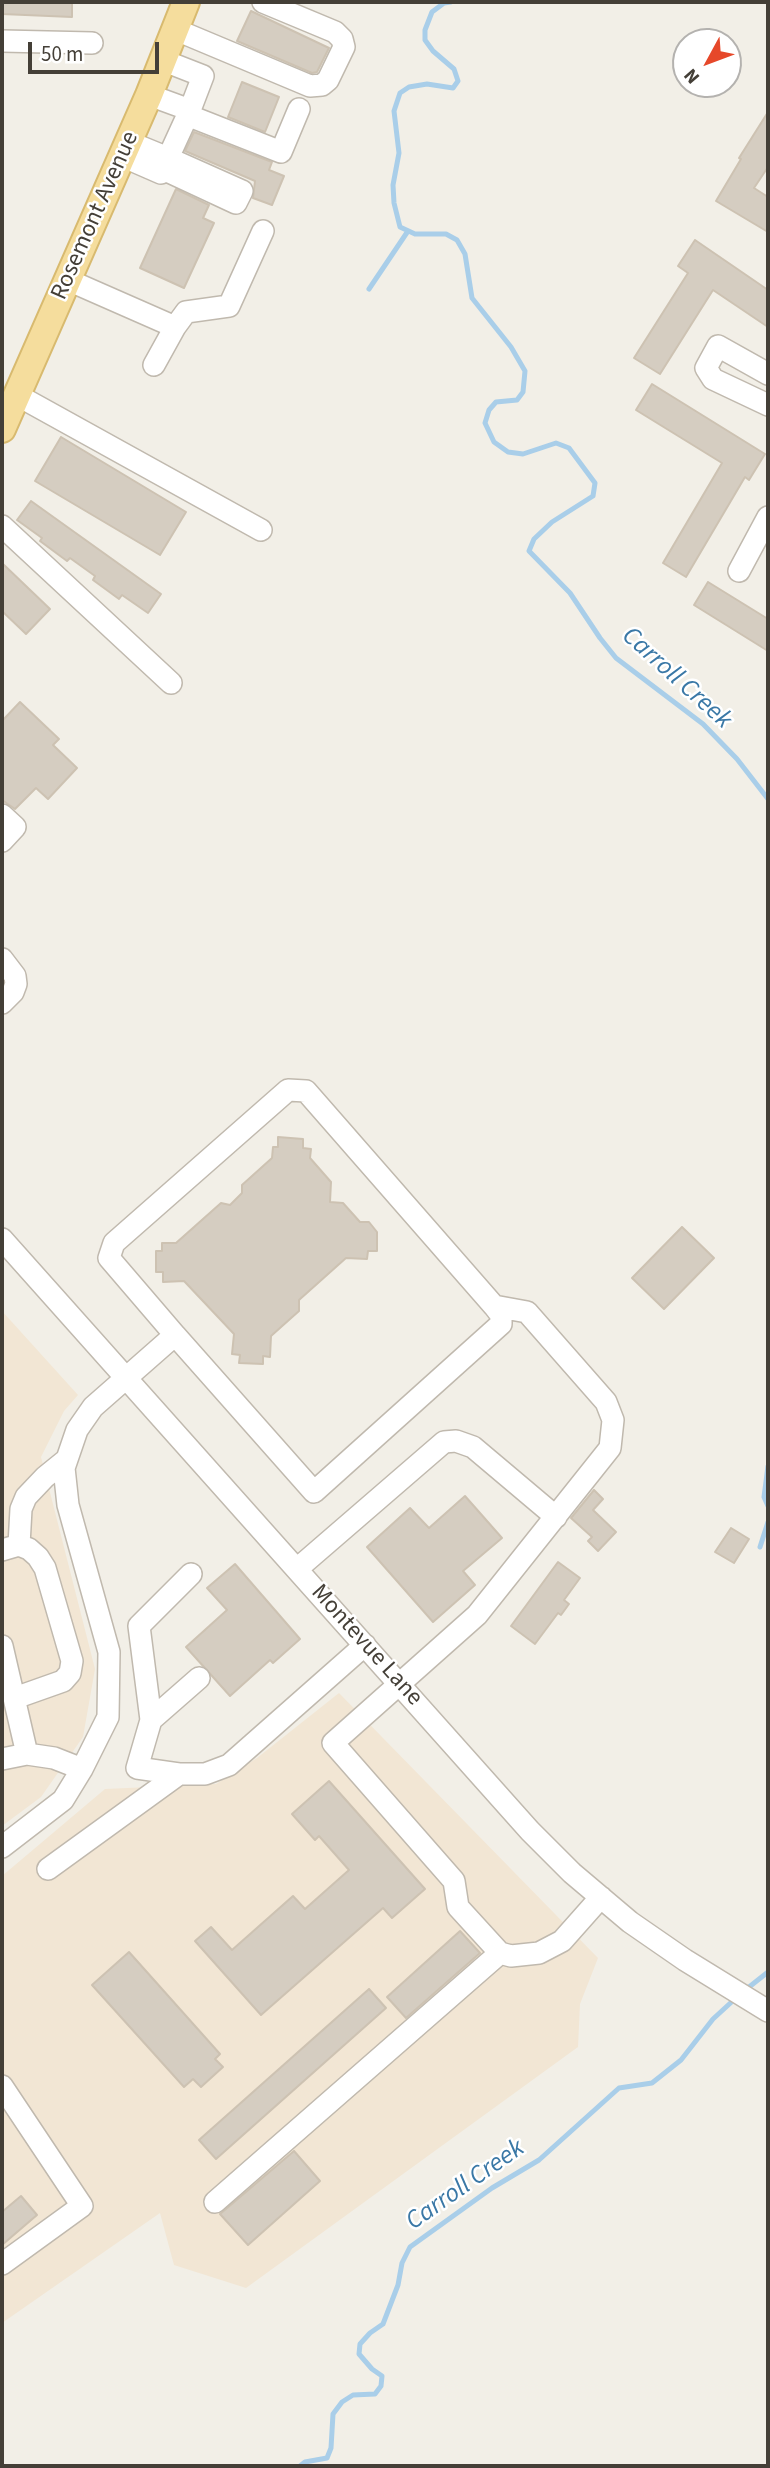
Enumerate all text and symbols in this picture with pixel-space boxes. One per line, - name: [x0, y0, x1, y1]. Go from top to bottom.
- scale bar: [32, 28, 163, 72]
- north arrow: [672, 28, 742, 98]
- text: 50 m: [41, 39, 83, 69]
- text: N: [678, 62, 707, 89]
- street label: Rosemont Avenue: [46, 127, 146, 305]
- water label: Carroll Creek: [614, 621, 738, 737]
- street label: Montevue Lane: [304, 1579, 428, 1713]
- water label: Carroll Creek: [401, 2134, 531, 2238]

